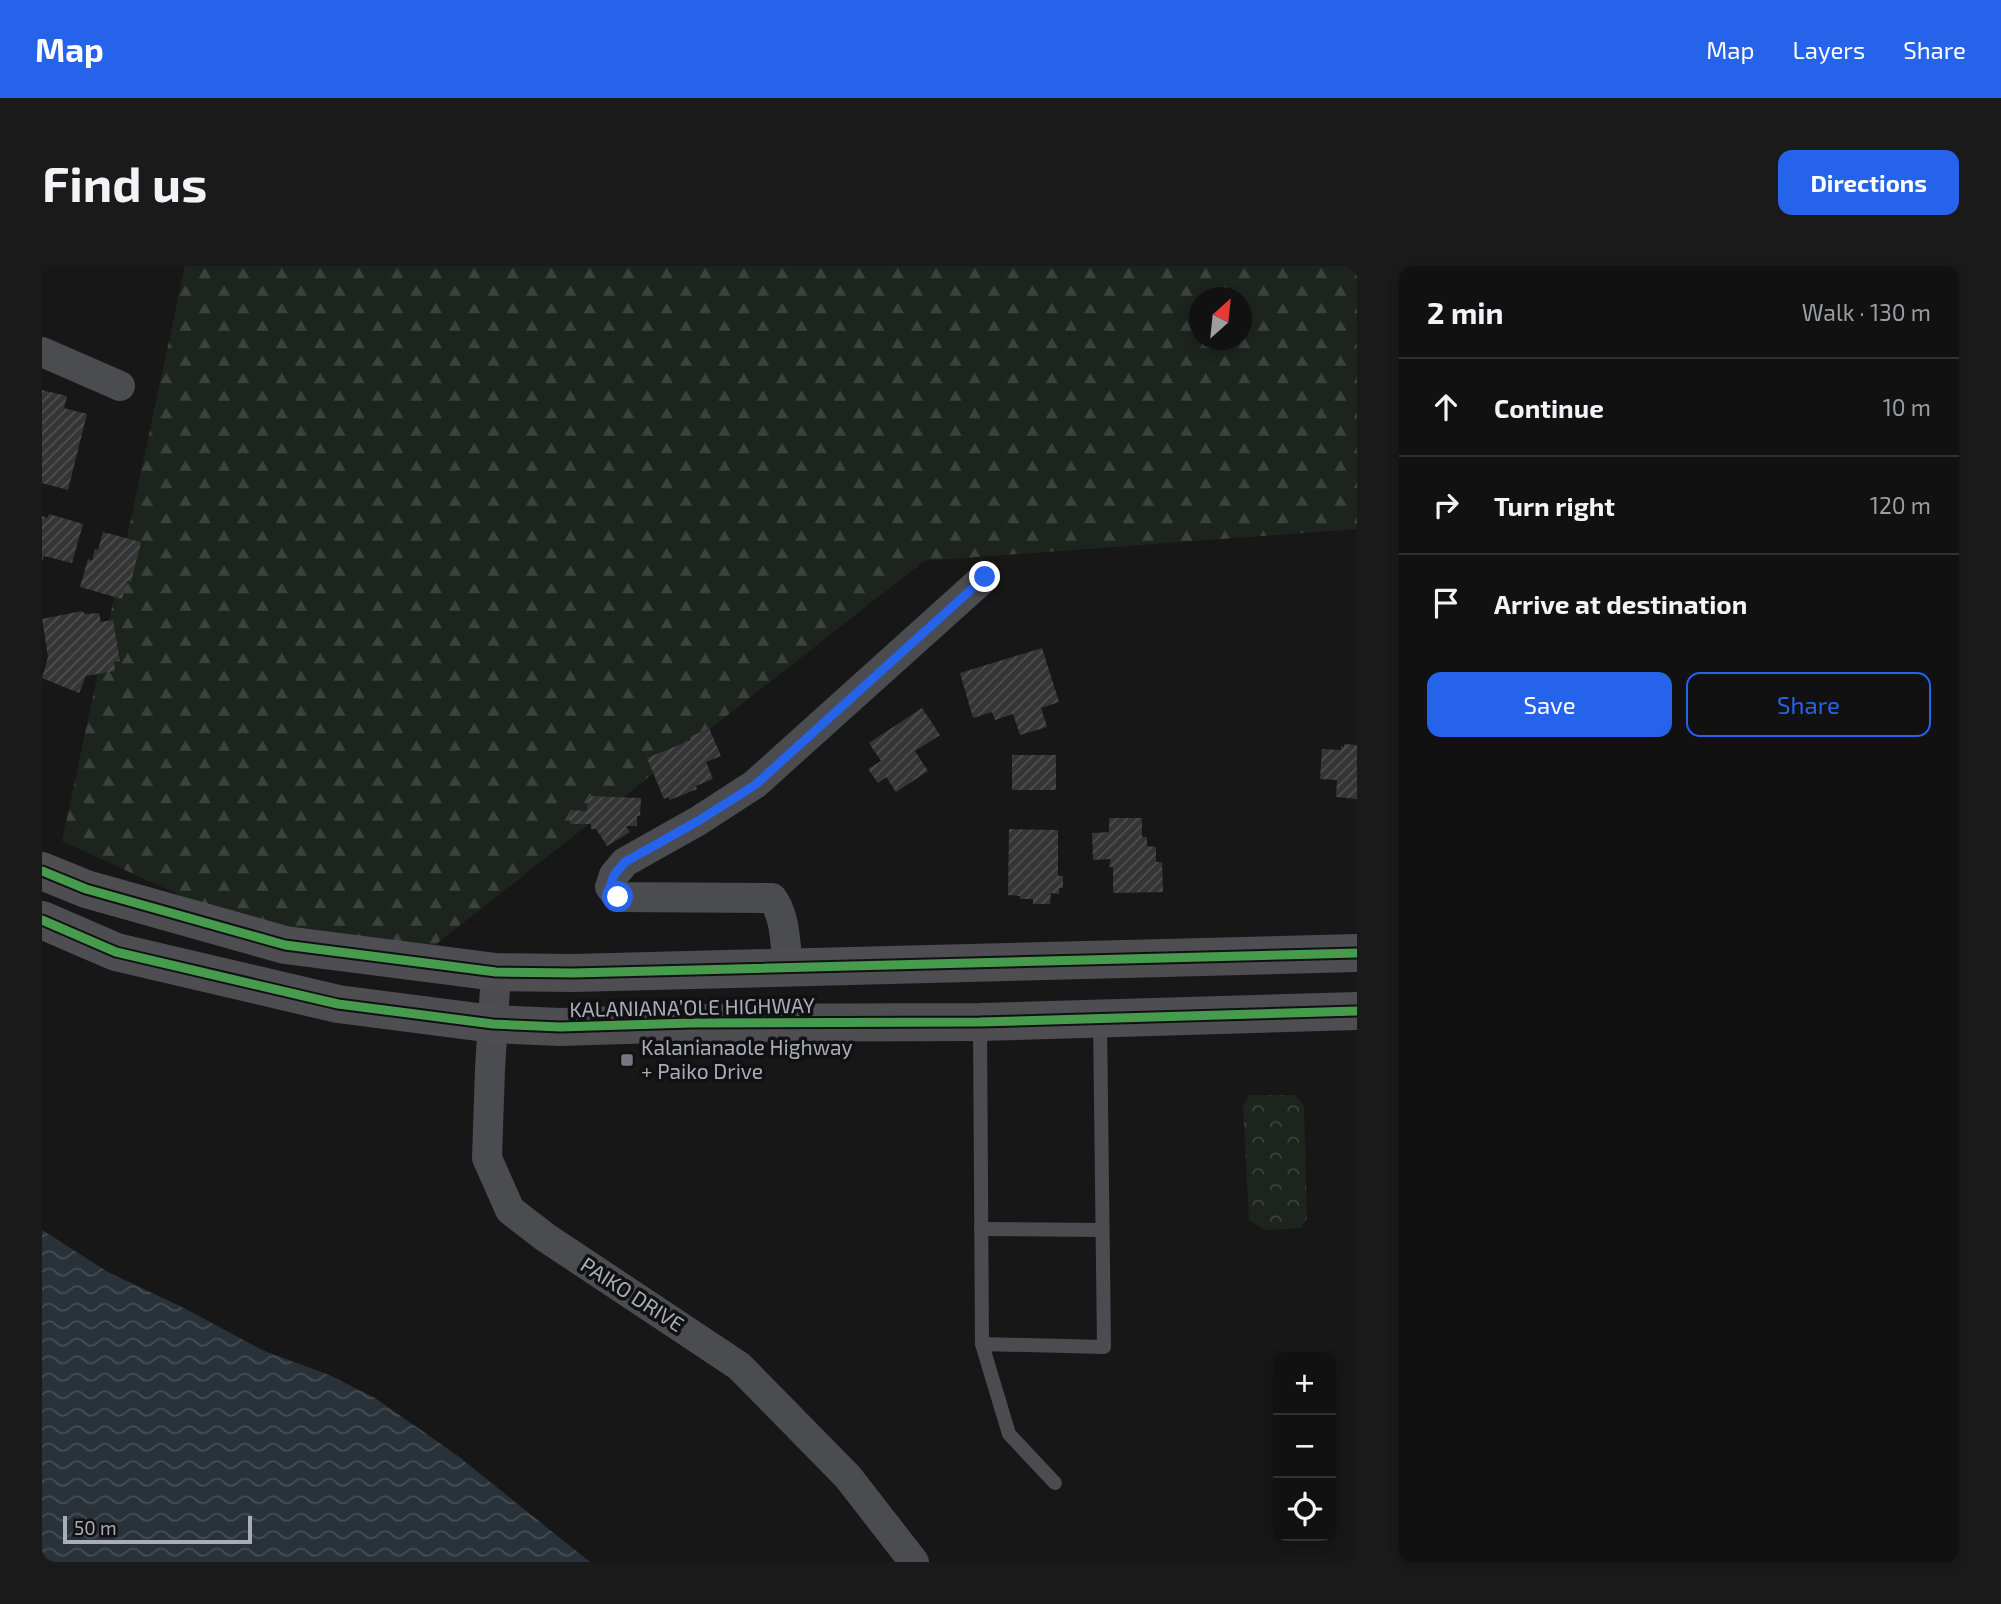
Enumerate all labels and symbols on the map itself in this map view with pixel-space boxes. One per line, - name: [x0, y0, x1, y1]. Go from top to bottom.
- north arrow: [1189, 287, 1252, 350]
- route end: [969, 561, 1000, 592]
- route start: [602, 881, 633, 912]
- street label: KALANIANA’OLE HIGHWAY: [569, 992, 815, 1021]
- place label: Kalanianaole Highway + Paiko Drive: [641, 1034, 853, 1083]
- marker: Kalanianaole Highway + Paiko Drive: [619, 1052, 635, 1068]
- street label: PAIKO DRIVE: [577, 1251, 689, 1336]
- scale bar: [63, 1513, 252, 1545]

